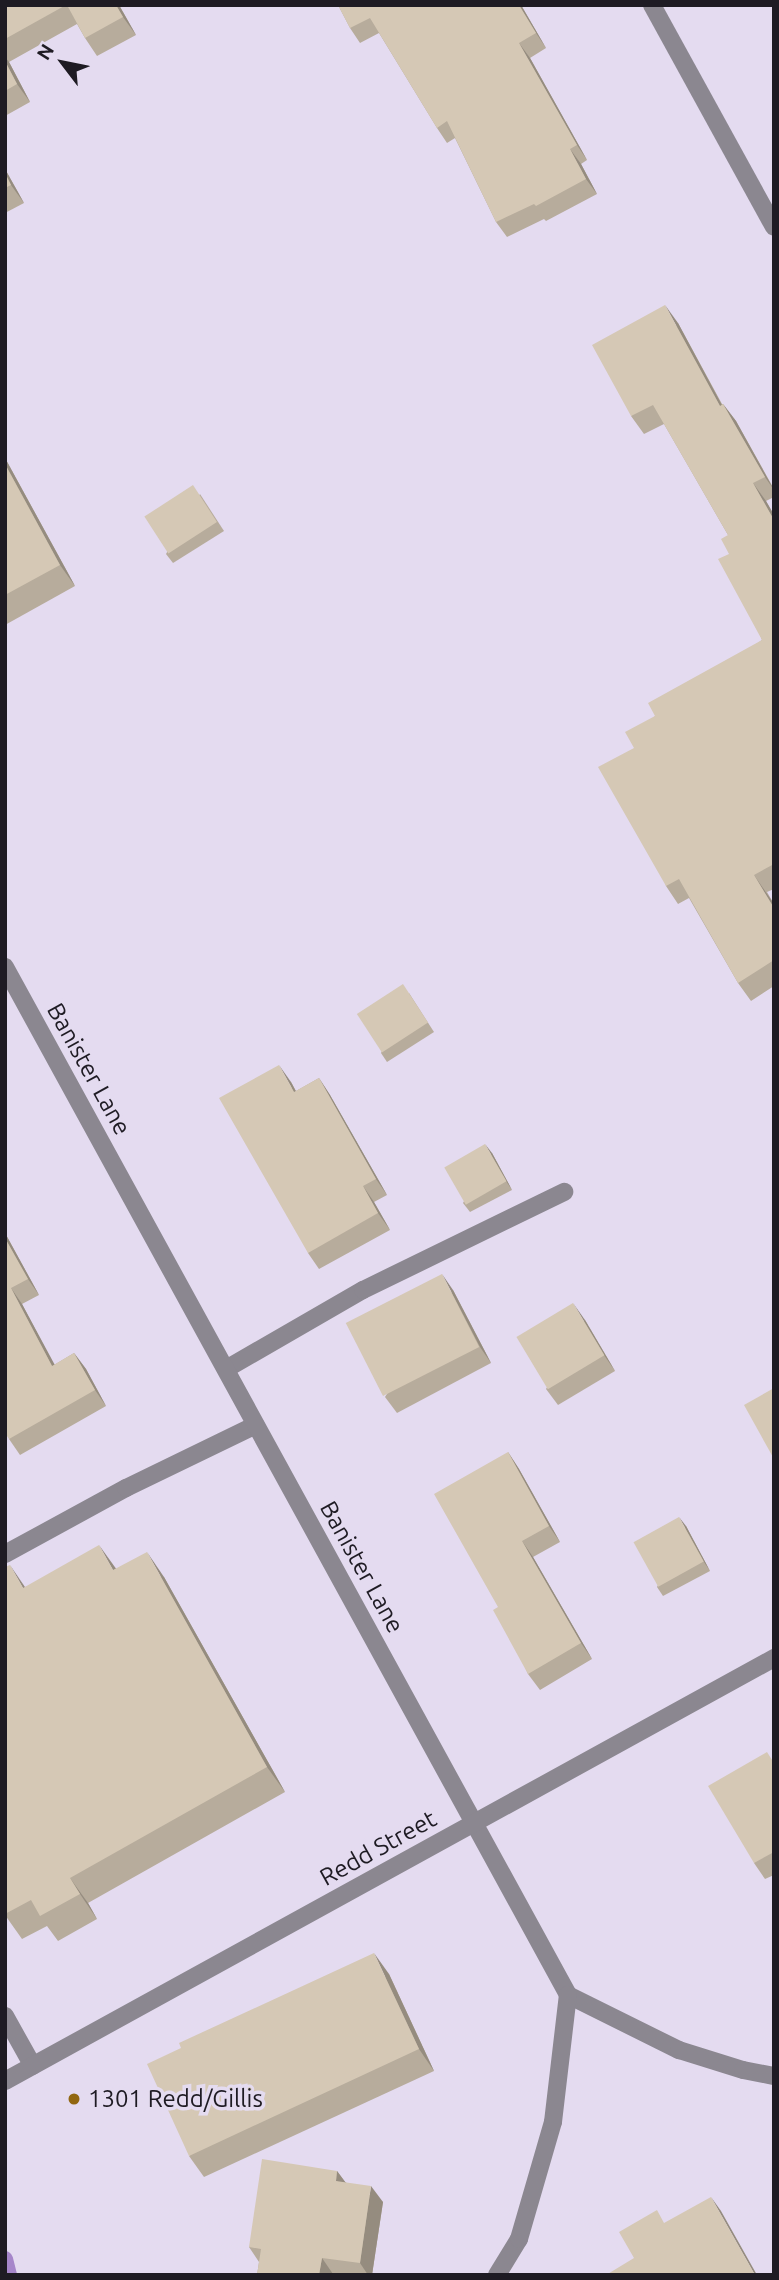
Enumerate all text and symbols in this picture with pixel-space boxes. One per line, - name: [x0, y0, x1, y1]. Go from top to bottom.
- north arrow: [28, 28, 98, 98]
- text: N: [32, 40, 58, 64]
- street label: Banister Lane: [41, 998, 137, 1140]
- street label: Banister Lane: [314, 1496, 410, 1638]
- street label: Redd Street: [315, 1804, 441, 1892]
- place label: 1301 Redd/Gillis: [88, 2085, 263, 2113]
- marker: 1301 Redd/Gillis: [66, 2091, 82, 2107]

